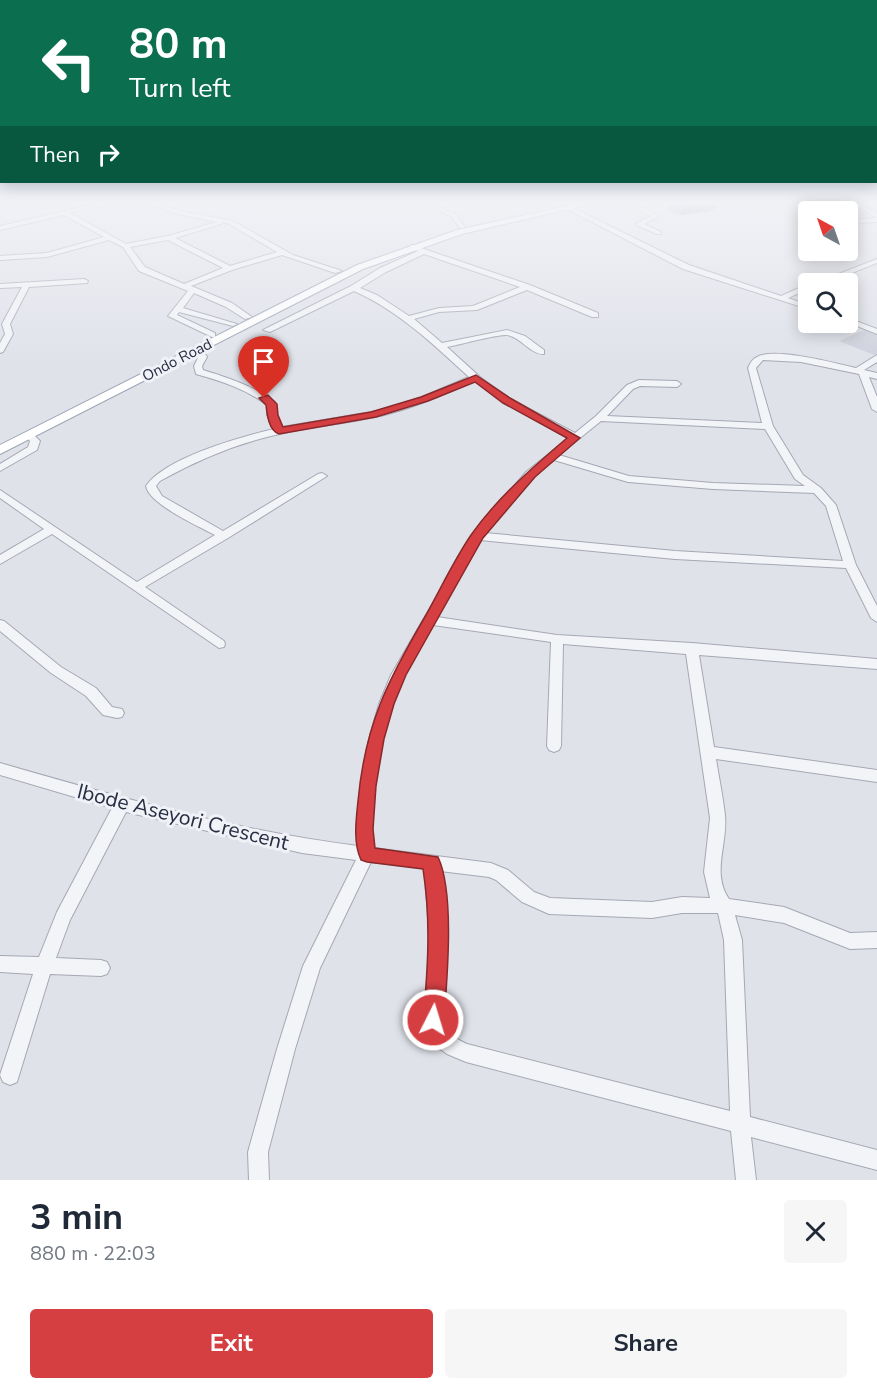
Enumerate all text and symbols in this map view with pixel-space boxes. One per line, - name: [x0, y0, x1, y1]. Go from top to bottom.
- text: 80 m: [129, 16, 228, 73]
- icon: left: [30, 24, 108, 102]
- text: Turn left: [129, 70, 230, 107]
- icon: right: [92, 138, 125, 171]
- text: Then: [30, 140, 80, 170]
- north arrow: [798, 201, 858, 261]
- map controls: [798, 201, 858, 333]
- button: search: [798, 273, 858, 333]
- street label: Ondo Road: [139, 334, 215, 386]
- pin: [238, 336, 289, 398]
- icon: arrive: [247, 345, 280, 378]
- street label: Ibode Aseyori Crescent: [74, 777, 292, 857]
- position arrow: [401, 988, 465, 1052]
- text: 3 min: [30, 1193, 123, 1242]
- button: close: [784, 1200, 847, 1263]
- text: 880 m · 22:03: [30, 1240, 156, 1267]
- button: Exit: [30, 1309, 433, 1378]
- button: Share: [445, 1309, 847, 1378]

